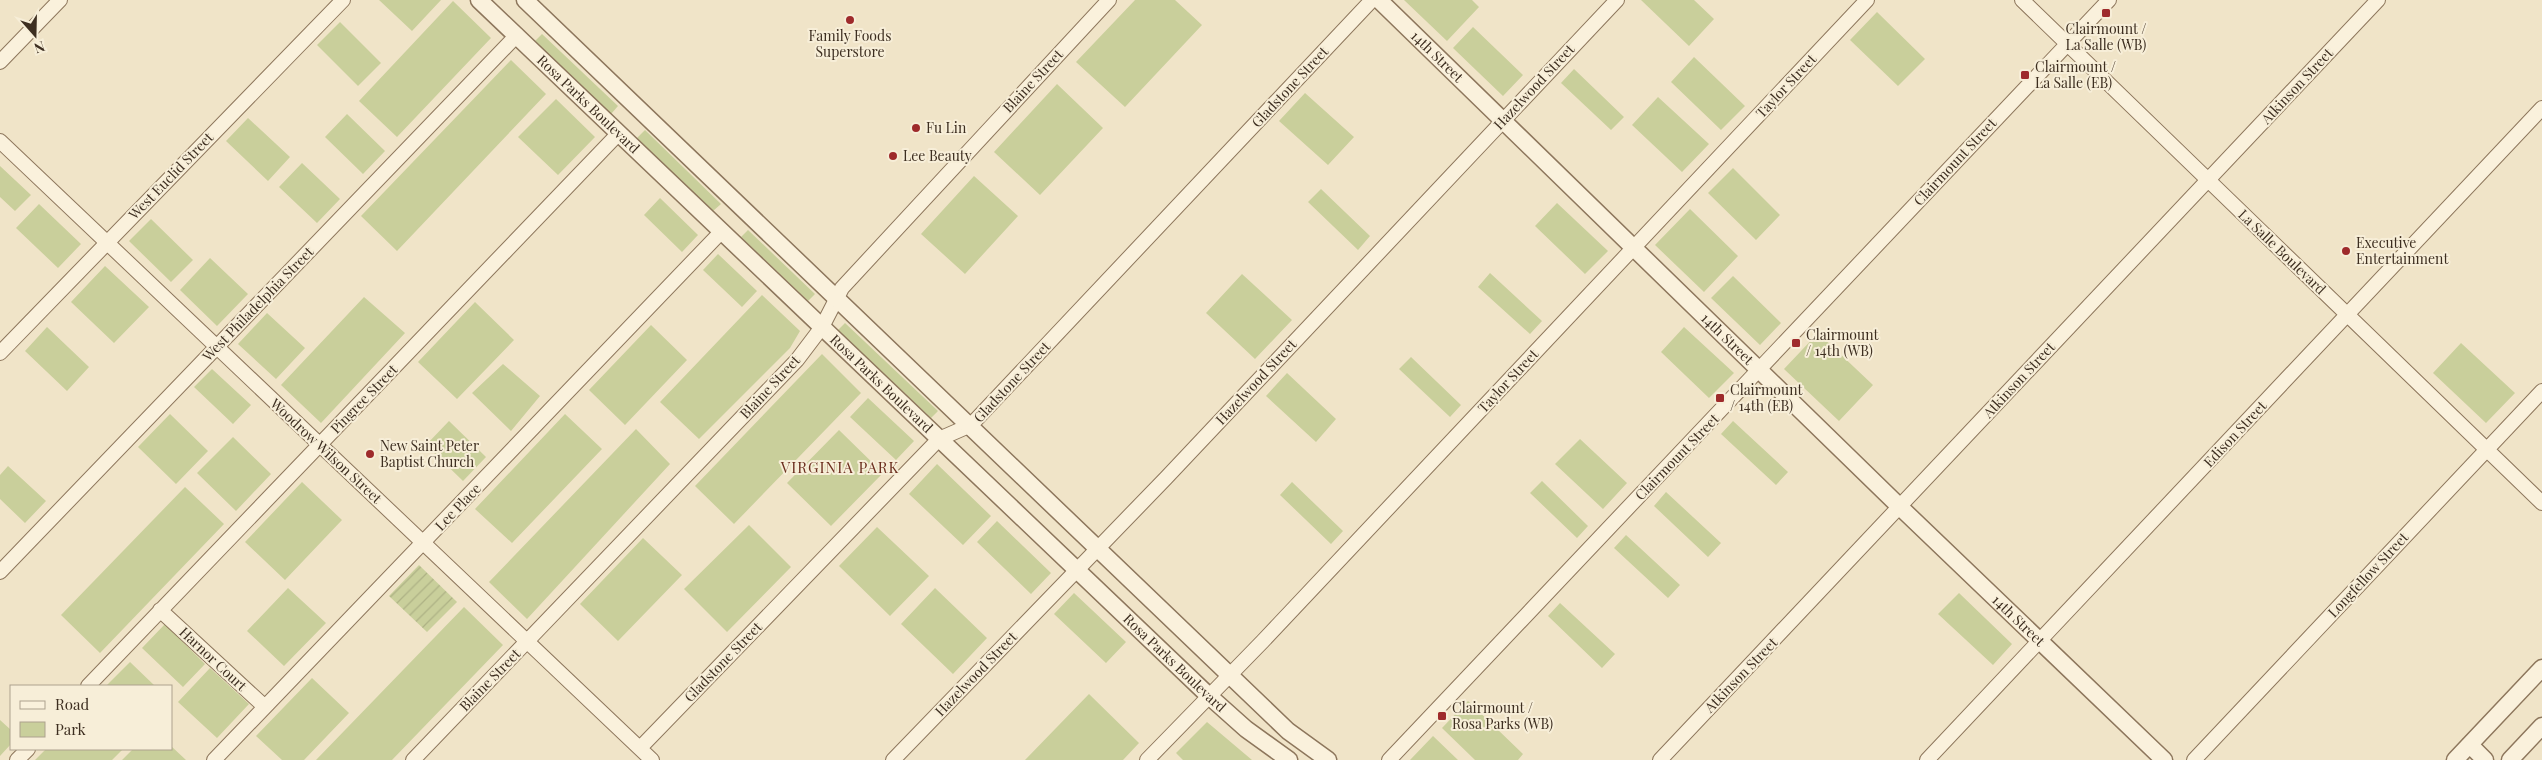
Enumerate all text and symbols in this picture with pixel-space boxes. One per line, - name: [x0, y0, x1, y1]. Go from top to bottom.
- marker: Clairmount / La Salle (WB): [2100, 7, 2112, 19]
- north arrow: [10, 10, 60, 60]
- marker: Family Foods Superstore: [844, 14, 856, 26]
- place label: Clairmount / La Salle (WB): [2066, 19, 2146, 54]
- place label: Family Foods Superstore: [809, 26, 891, 61]
- street label: 14th Street: [1407, 26, 1469, 87]
- text: N: [32, 37, 48, 58]
- street label: Hazelwood Street: [1489, 39, 1579, 134]
- street label: Gladstone Street: [1247, 41, 1333, 131]
- street label: Atkinson Street: [2256, 43, 2337, 128]
- street label: Blaine Street: [998, 44, 1068, 116]
- street label: Taylor Street: [1751, 49, 1821, 122]
- street label: Rosa Parks Boulevard: [533, 50, 644, 157]
- place label: Clairmount / La Salle (EB): [2035, 57, 2116, 92]
- marker: Clairmount / La Salle (EB): [2019, 69, 2031, 81]
- street label: Clairmount Street: [1909, 113, 2001, 210]
- place label: Fu Lin: [926, 118, 967, 137]
- marker: Fu Lin: [910, 122, 922, 134]
- street label: West Euclid Street: [124, 127, 218, 224]
- place label: Lee Beauty: [903, 146, 972, 165]
- marker: Lee Beauty: [887, 150, 899, 162]
- street label: La Salle Boulevard: [2234, 205, 2330, 298]
- place label: Executive Entertainment: [2356, 233, 2449, 268]
- street label: West Philadelphia Street: [197, 242, 318, 366]
- marker: Executive Entertainment: [2340, 245, 2352, 257]
- street label: 14th Street: [1697, 309, 1759, 369]
- place label: Clairmount / 14th (WB): [1806, 325, 1880, 360]
- street label: Rosa Parks Boulevard: [826, 330, 937, 437]
- street label: Hazelwood Street: [1211, 334, 1301, 429]
- street label: Gladstone Street: [969, 336, 1055, 426]
- marker: Clairmount / 14th (WB): [1790, 337, 1802, 349]
- street label: Atkinson Street: [1978, 337, 2059, 422]
- street label: Taylor Street: [1473, 344, 1543, 417]
- street label: Blaine Street: [735, 350, 805, 422]
- street label: Pingree Street: [326, 359, 402, 437]
- place label: Clairmount / 14th (EB): [1730, 380, 1804, 415]
- marker: Clairmount / 14th (EB): [1714, 392, 1726, 404]
- street label: Woodrow Wilson Street: [266, 393, 387, 508]
- street label: Edison Street: [2199, 396, 2271, 471]
- street label: Clairmount Street: [1630, 409, 1724, 504]
- place label: New Saint Peter Baptist Church: [380, 436, 480, 471]
- marker: New Saint Peter Baptist Church: [364, 448, 376, 460]
- district label: VIRGINIA PARK: [780, 457, 899, 477]
- street label: Lee Place: [430, 479, 485, 534]
- street label: Longfellow Street: [2323, 527, 2413, 621]
- street label: 14th Street: [1988, 590, 2050, 651]
- street label: Rosa Parks Boulevard: [1119, 609, 1231, 716]
- street label: Gladstone Street: [680, 617, 766, 706]
- street label: Harnor Court: [175, 622, 252, 696]
- street label: Hazelwood Street: [930, 627, 1022, 720]
- street label: Atkinson Street: [1699, 632, 1782, 717]
- street label: Blaine Street: [455, 643, 525, 715]
- legend: [10, 685, 172, 750]
- text: Road: [55, 694, 89, 714]
- place label: Clairmount / Rosa Parks (WB): [1452, 698, 1553, 733]
- marker: Clairmount / Rosa Parks (WB): [1436, 710, 1448, 722]
- text: Park: [55, 719, 87, 739]

